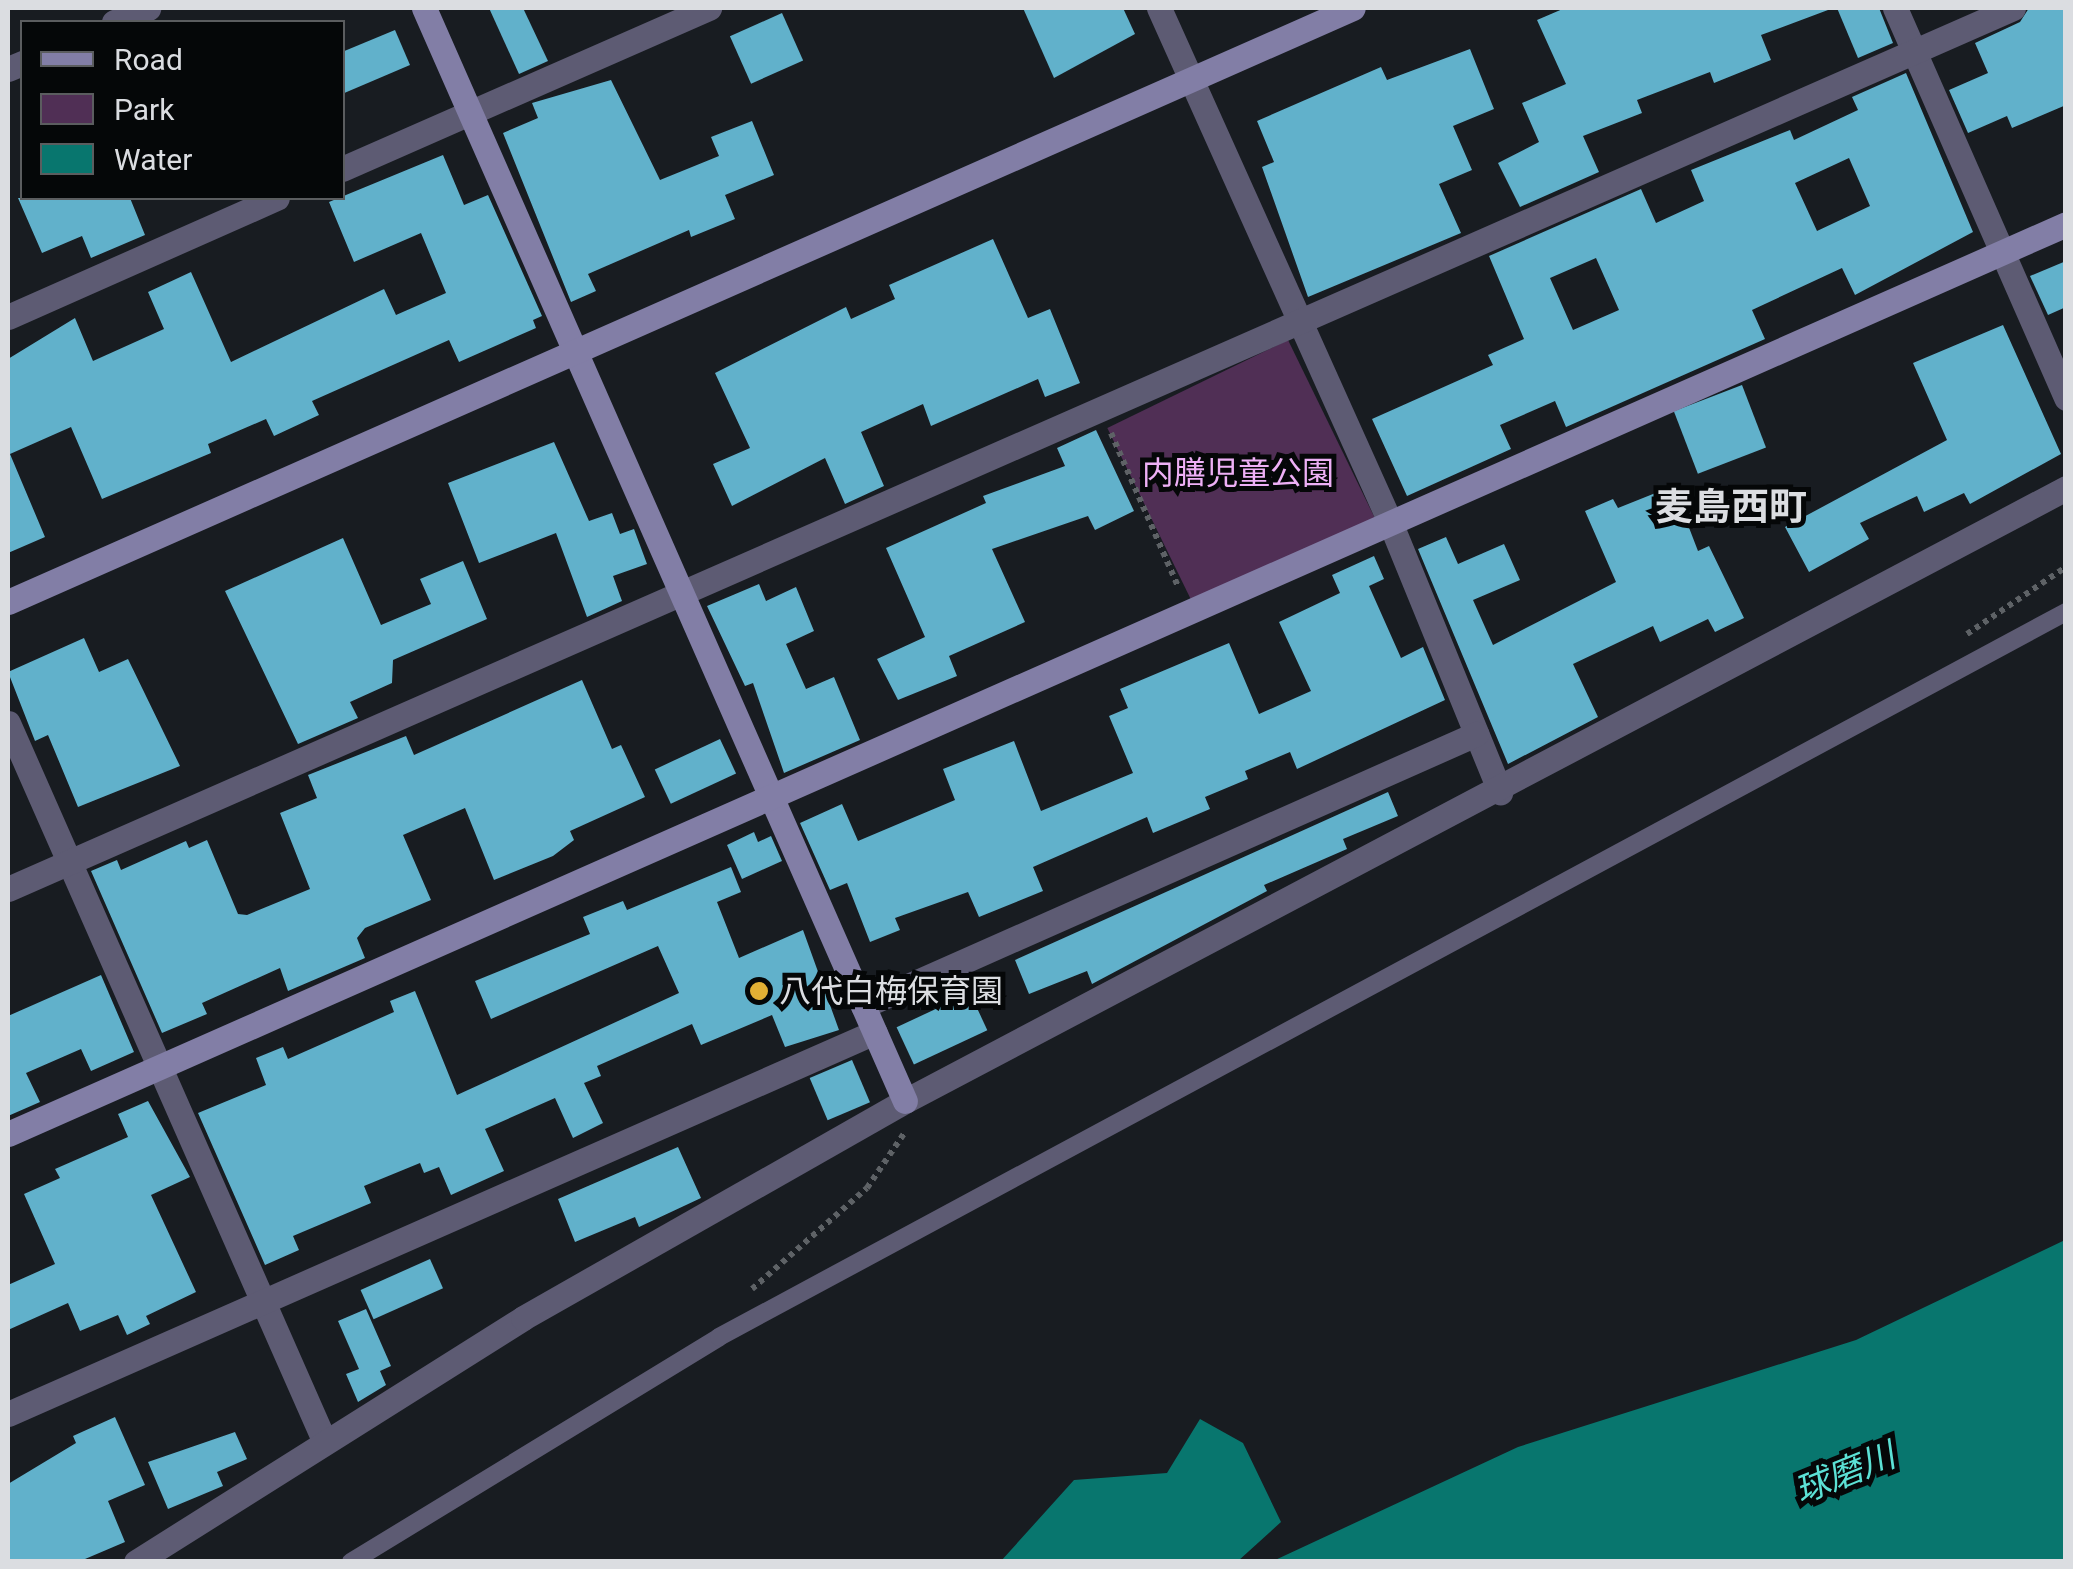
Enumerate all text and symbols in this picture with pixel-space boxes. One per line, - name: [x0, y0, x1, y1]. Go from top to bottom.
- legend: [20, 20, 345, 200]
- text: Road: [114, 42, 183, 77]
- text: Park: [114, 92, 174, 127]
- text: Water: [114, 142, 192, 177]
- park label: 内膳児童公園: [1142, 454, 1334, 492]
- district label: 麦島西町: [1655, 485, 1807, 531]
- place label: 八代白梅保育園: [779, 972, 1003, 1010]
- marker: 八代白梅保育園: [748, 980, 770, 1002]
- water label: 球磨川: [1788, 1435, 1902, 1513]

